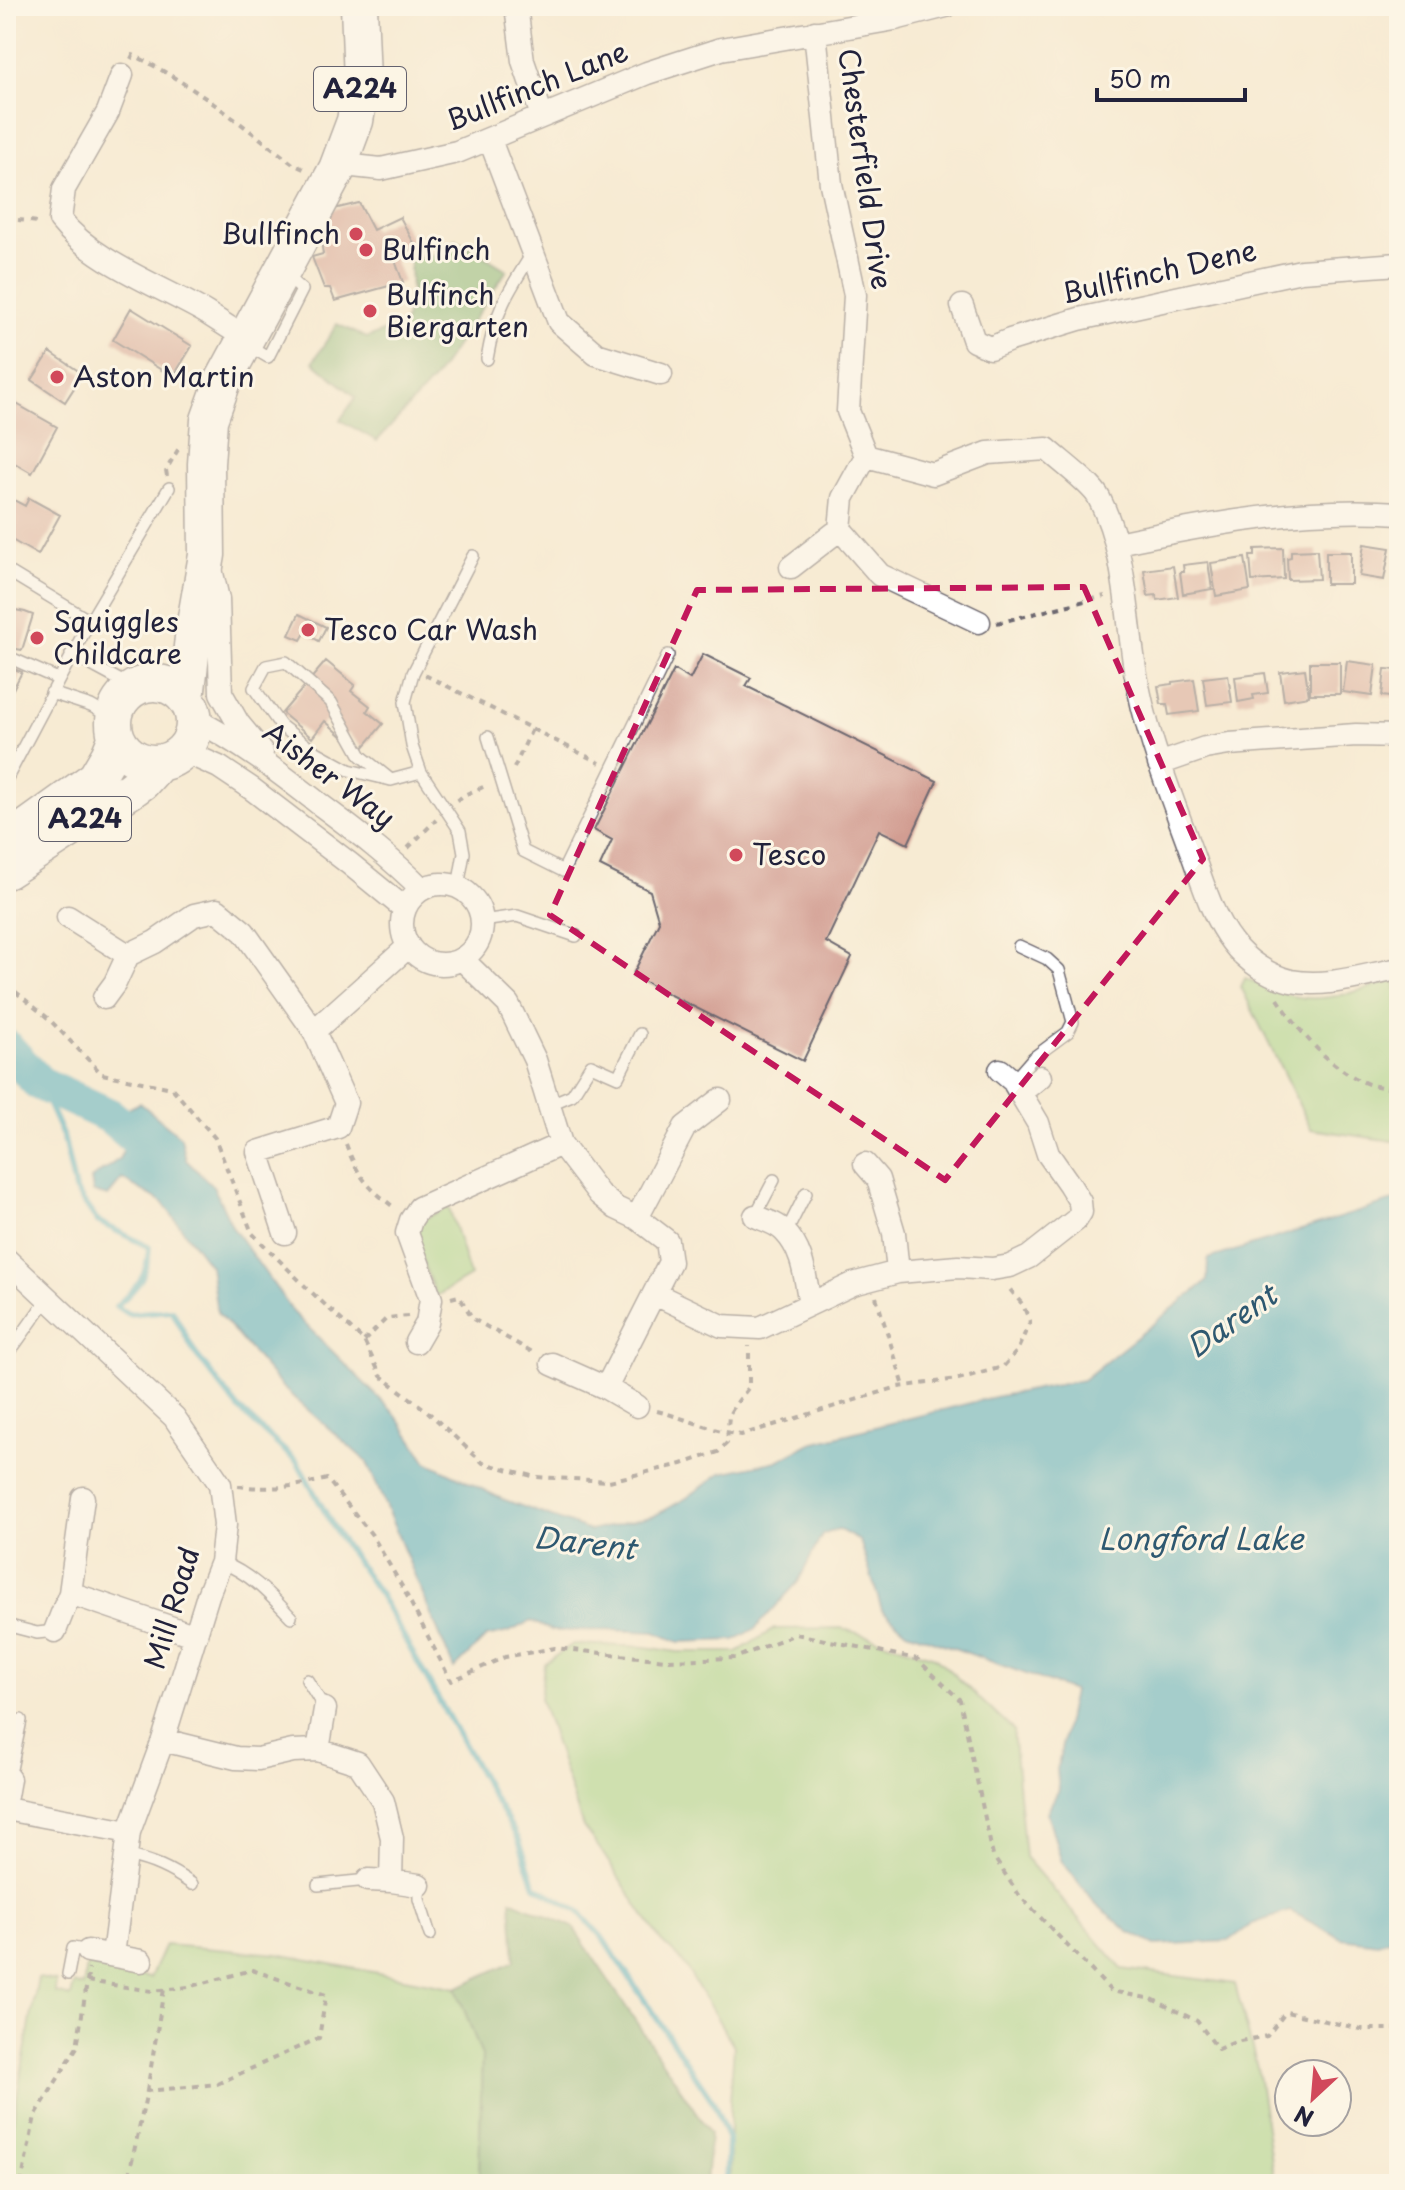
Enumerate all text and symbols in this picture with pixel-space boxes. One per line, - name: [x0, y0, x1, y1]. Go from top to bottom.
- street label: Bullfinch Lane: [439, 28, 634, 141]
- street label: Chesterfield Drive: [828, 45, 905, 292]
- scale bar: [1097, 52, 1245, 102]
- text: 50 m: [1109, 60, 1171, 96]
- road number: A224: [314, 67, 406, 111]
- place label: Bullfinch: [221, 211, 340, 254]
- marker: Bullfinch: [347, 225, 365, 243]
- place label: Bulfinch: [382, 227, 491, 270]
- street label: Bullfinch Dene: [1057, 227, 1260, 314]
- marker: Bulfinch: [357, 241, 375, 259]
- place label: Bulfinch Biergarten: [386, 272, 529, 347]
- marker: Bulfinch Biergarten: [361, 302, 379, 320]
- place label: Aston Martin: [73, 354, 255, 397]
- marker: Aston Martin: [48, 368, 66, 386]
- place label: Squiggles Childcare: [53, 599, 182, 674]
- place label: Tesco Car Wash: [324, 607, 538, 650]
- marker: Tesco Car Wash: [299, 621, 317, 639]
- marker: Squiggles Childcare: [28, 629, 46, 647]
- street label: Aisher Way: [255, 710, 405, 838]
- road number: A224: [39, 797, 131, 841]
- place label: Tesco: [752, 832, 826, 875]
- marker: Tesco: [727, 846, 745, 864]
- water label: Darent: [1176, 1270, 1288, 1368]
- water label: Darent: [532, 1513, 642, 1570]
- water label: Longford Lake: [1099, 1515, 1305, 1560]
- street label: Mill Road: [132, 1541, 209, 1674]
- north arrow: [1273, 2058, 1353, 2138]
- text: N: [1289, 2099, 1319, 2136]

